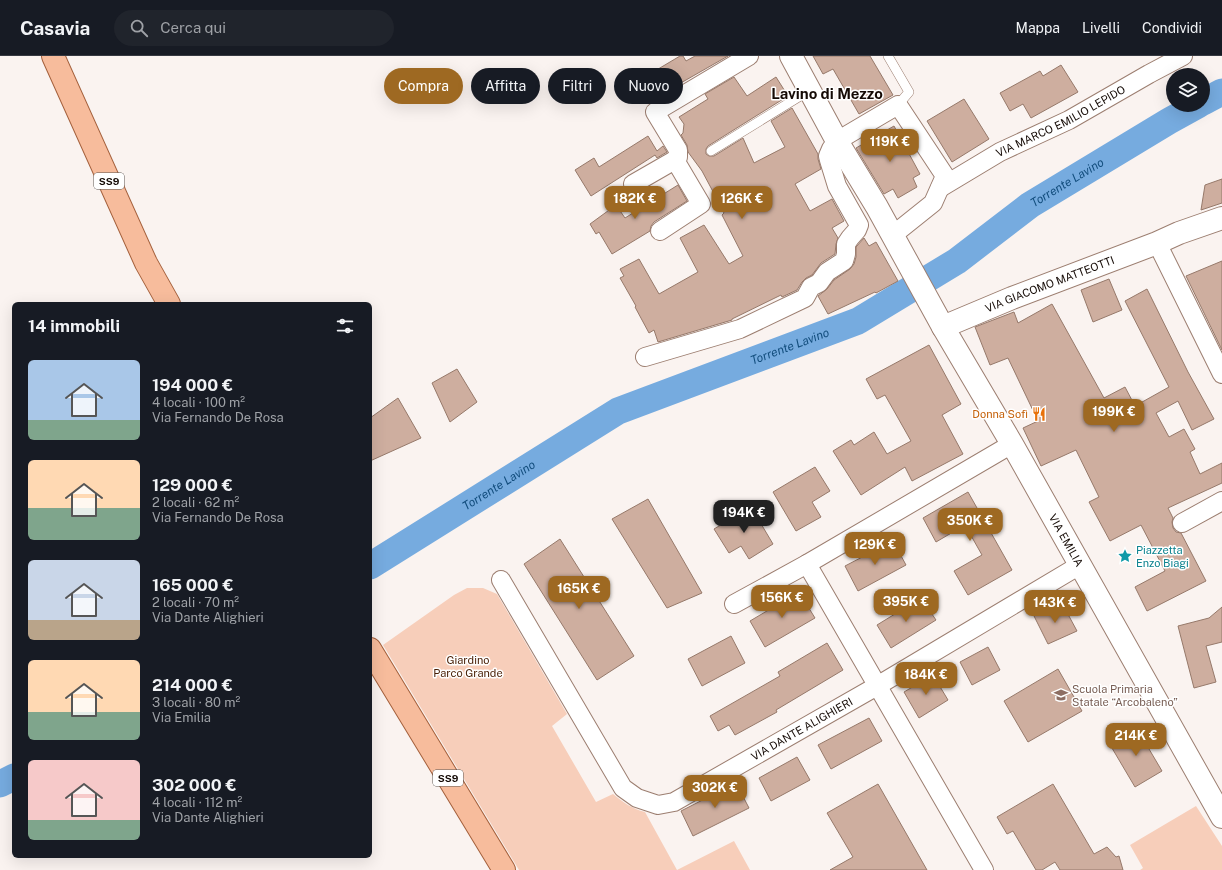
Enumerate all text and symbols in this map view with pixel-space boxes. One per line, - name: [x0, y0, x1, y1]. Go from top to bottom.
- search box: [114, 10, 394, 46]
- text: Casavia: [20, 17, 90, 39]
- icon: search: [128, 17, 150, 39]
- text: Cerca qui: [160, 19, 226, 36]
- text: Mappa: [1016, 20, 1060, 36]
- text: Livelli: [1082, 20, 1120, 36]
- text: Condividi: [1142, 20, 1202, 36]
- chip: Compra: [384, 68, 463, 104]
- chip: Affitta: [471, 68, 540, 104]
- chip: Filtri: [548, 68, 606, 104]
- chip: Nuovo: [614, 68, 683, 104]
- map controls: [1166, 68, 1210, 112]
- button: layers: [1166, 68, 1210, 112]
- street label: VIA MARCO EMILIO LEPIDO: [994, 83, 1127, 159]
- district label: Lavino di Mezzo: [771, 85, 883, 102]
- pin: 119K €: [857, 129, 923, 163]
- text: 119K €: [870, 134, 910, 149]
- water label: Torrente Lavino: [1028, 155, 1107, 210]
- road number: SS9: [94, 173, 124, 189]
- pin: 182K €: [602, 186, 668, 220]
- pin: 126K €: [709, 186, 775, 220]
- text: 182K €: [613, 191, 657, 206]
- text: 126K €: [720, 191, 764, 206]
- street label: VIA GIACOMO MATTEOTTI: [983, 254, 1116, 315]
- icon: filters: [334, 315, 356, 337]
- text: 14 immobili: [28, 316, 120, 336]
- water label: Torrente Lavino: [749, 325, 832, 368]
- text: 194 000 €: [152, 375, 233, 395]
- icon: home: [60, 376, 108, 424]
- text: 4 locali · 100 m²: [152, 395, 245, 410]
- pin: 199K €: [1081, 399, 1147, 433]
- text: 199K €: [1092, 404, 1136, 419]
- restaurant icon: Donna Sofì: [1031, 406, 1047, 422]
- place label: Donna Sofì: [972, 408, 1028, 420]
- text: Via Fernando De Rosa: [152, 410, 284, 425]
- water label: Torrente Lavino: [460, 457, 538, 513]
- text: 129 000 €: [152, 475, 233, 495]
- icon: home: [60, 476, 108, 524]
- text: 2 locali · 62 m²: [152, 495, 239, 510]
- pin: 194K €: [711, 500, 777, 534]
- text: 194K €: [722, 505, 766, 520]
- pin: 350K €: [937, 508, 1003, 542]
- text: Via Fernando De Rosa: [152, 510, 284, 525]
- street label: VIA EMILIA: [1047, 512, 1086, 569]
- text: 350K €: [947, 513, 993, 528]
- pin: 129K €: [842, 532, 908, 566]
- text: 129K €: [853, 537, 897, 552]
- place label: Piazzetta Enzo Biagi: [1136, 544, 1189, 569]
- place icon: Piazzetta Enzo Biagi: [1117, 548, 1133, 564]
- text: 165 000 €: [152, 575, 234, 595]
- icon: home: [60, 576, 108, 624]
- pin: 165K €: [546, 576, 612, 610]
- text: 165K €: [557, 581, 601, 596]
- pin: 156K €: [749, 585, 815, 619]
- pin: 395K €: [873, 589, 939, 623]
- text: 156K €: [760, 590, 804, 605]
- pin: 143K €: [1022, 590, 1088, 624]
- text: 395K €: [883, 594, 929, 609]
- text: 2 locali · 70 m²: [152, 595, 239, 610]
- text: 143K €: [1033, 595, 1077, 610]
- text: Via Dante Alighieri: [152, 610, 264, 625]
- park label: Giardino Parco Grande: [433, 654, 503, 679]
- pin: 184K €: [893, 662, 959, 696]
- text: 184K €: [904, 667, 948, 682]
- text: 214 000 €: [152, 675, 233, 695]
- icon: home: [60, 676, 108, 724]
- place label: Scuola Primaria Statale “Arcobaleno”: [1072, 683, 1178, 708]
- school or university icon: Scuola Primaria Statale “Arcobaleno”: [1053, 687, 1069, 703]
- text: 3 locali · 80 m²: [152, 695, 240, 710]
- street label: VIA DANTE ALIGHIERI: [749, 695, 855, 763]
- text: Via Emilia: [152, 710, 211, 725]
- pin: 214K €: [1103, 723, 1169, 757]
- text: 214K €: [1114, 728, 1158, 743]
- road number: SS9: [433, 770, 463, 786]
- text: 302 000 €: [152, 775, 237, 795]
- pin: 302K €: [682, 775, 748, 809]
- icon: home: [60, 776, 108, 824]
- text: 302K €: [692, 780, 738, 795]
- text: 4 locali · 112 m²: [152, 795, 242, 810]
- text: Via Dante Alighieri: [152, 810, 264, 825]

